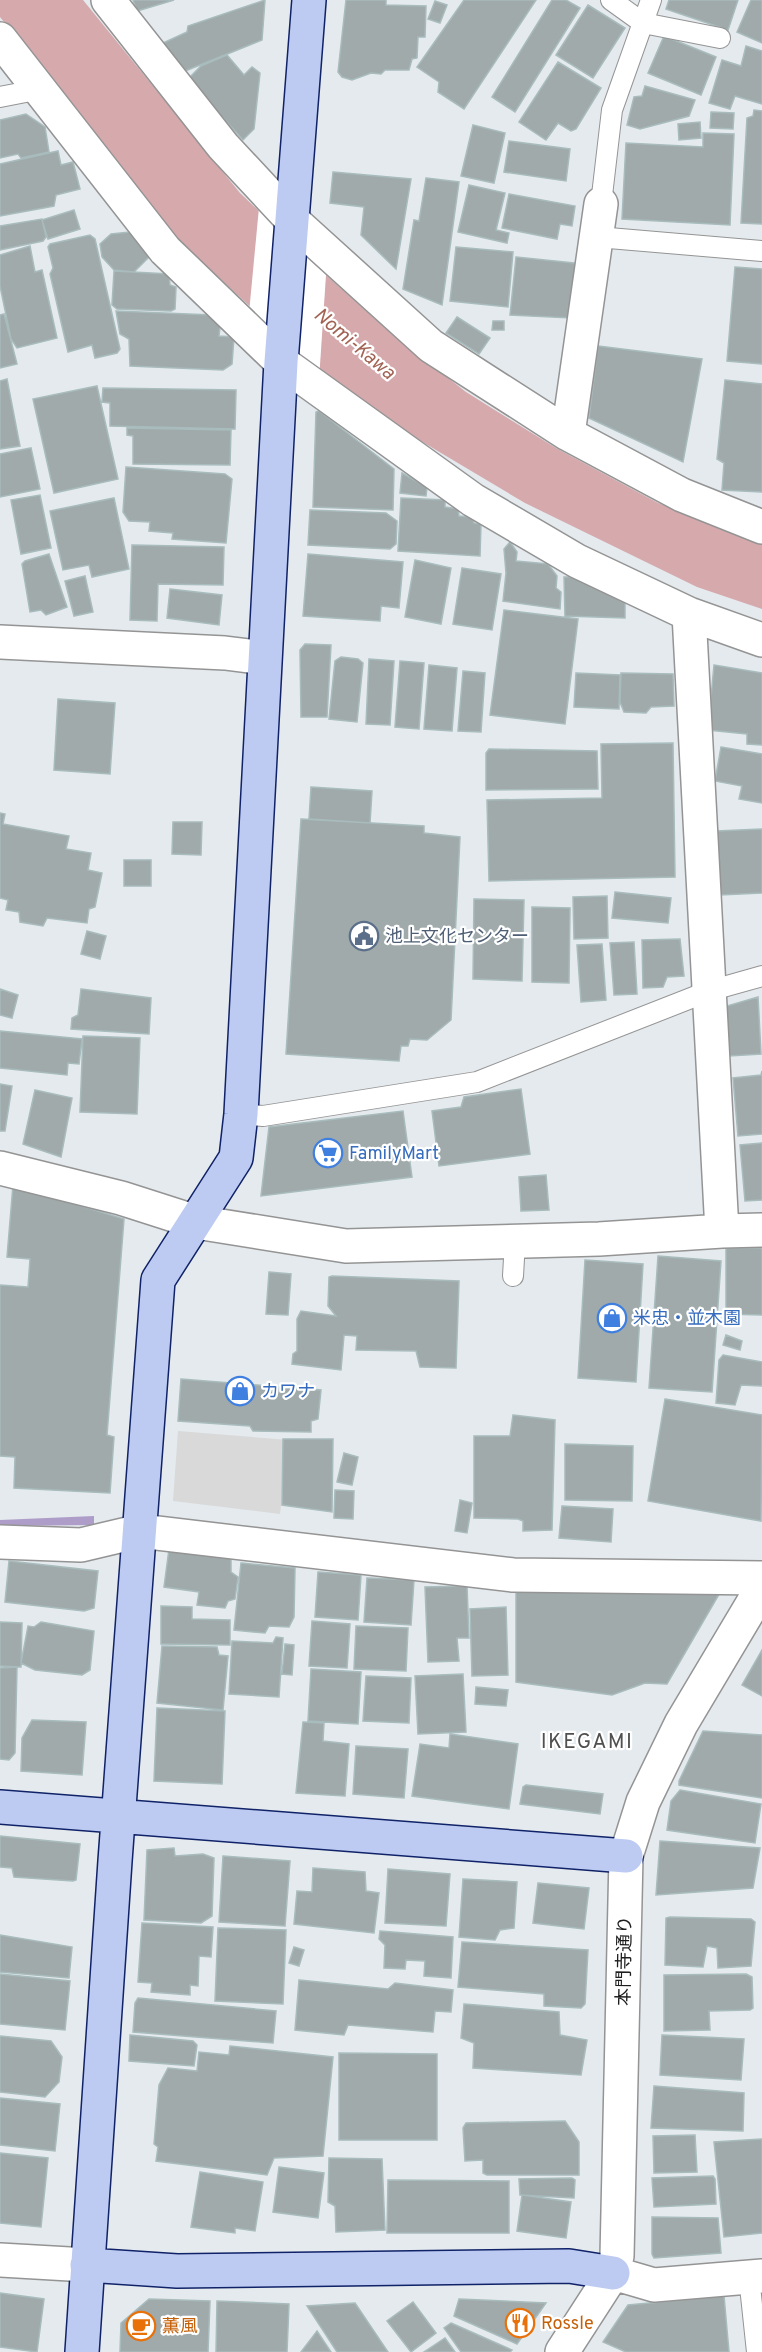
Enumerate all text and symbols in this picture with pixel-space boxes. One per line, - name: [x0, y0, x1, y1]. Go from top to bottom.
- water label: Nomi-Kawa: [308, 303, 400, 387]
- public building icon: 池上文化センター: [348, 920, 380, 952]
- place label: 池上文化センター: [385, 926, 529, 949]
- supermarket icon: FamilyMart: [312, 1137, 344, 1169]
- place label: FamilyMart: [349, 1143, 439, 1166]
- shop icon: 米忠・並木園: [596, 1302, 628, 1334]
- place label: 米忠・並木園: [633, 1308, 741, 1331]
- shop icon: カワナ: [224, 1375, 256, 1407]
- place label: カワナ: [261, 1381, 315, 1404]
- district label: IKEGAMI: [541, 1729, 633, 1756]
- street label: 本門寺通り: [613, 1916, 638, 2006]
- restaurant icon: Rossle: [504, 2307, 536, 2339]
- cafe icon: 薫風: [125, 2310, 157, 2342]
- place label: Rossle: [541, 2313, 594, 2336]
- place label: 薫風: [162, 2316, 198, 2339]

